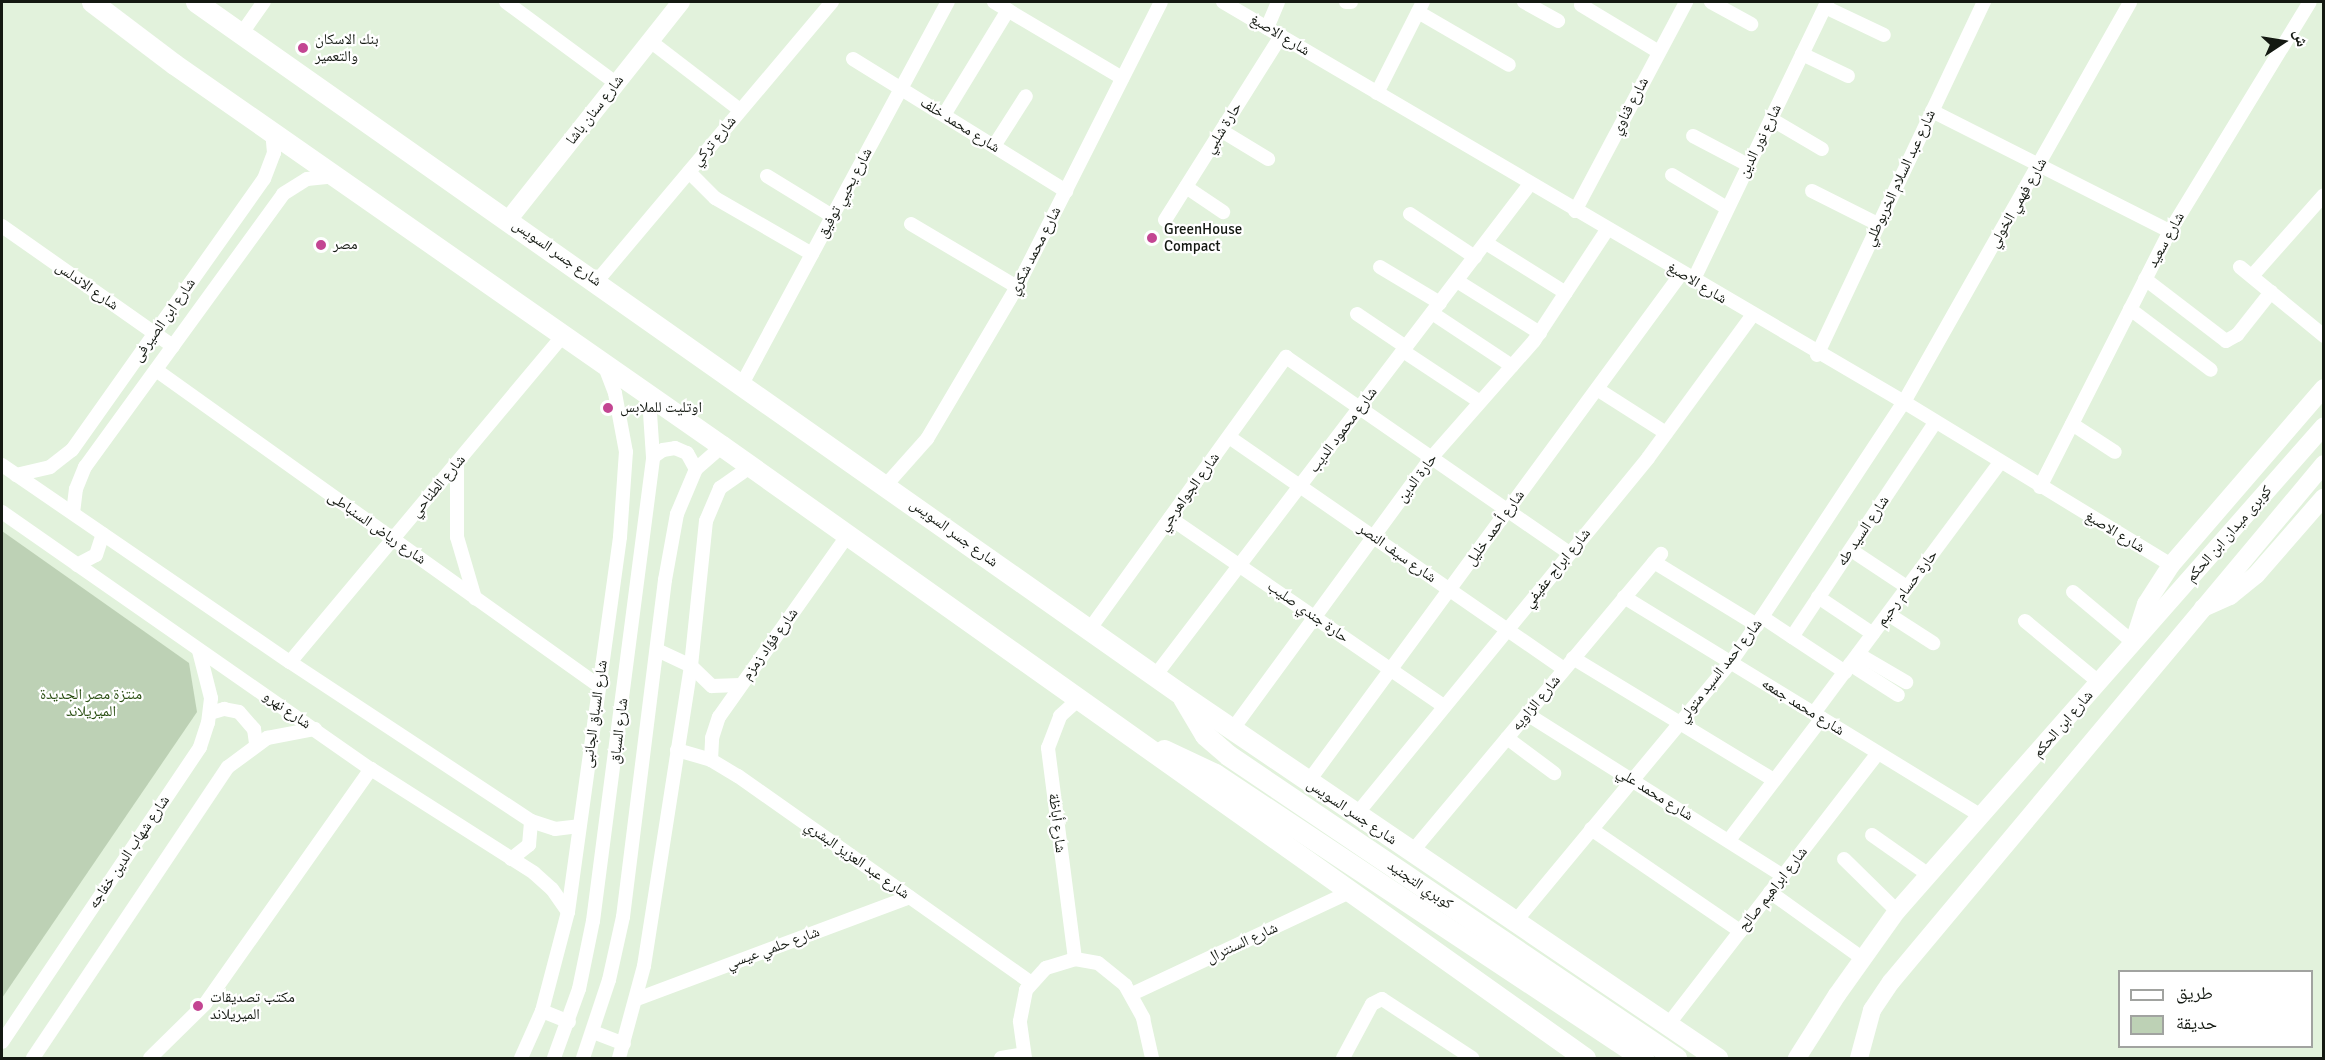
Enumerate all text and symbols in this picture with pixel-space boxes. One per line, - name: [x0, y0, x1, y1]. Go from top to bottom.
- street label: شارع الاصبغ: [1247, 10, 1313, 60]
- north arrow: [2253, 12, 2313, 72]
- text: ش: [2289, 28, 2312, 49]
- place label: بنك الاسكان والتعمير: [315, 30, 379, 65]
- marker: بنك الاسكان والتعمير: [296, 41, 310, 55]
- street label: شارع سنان باشا: [562, 72, 628, 148]
- street label: شارع قناوي: [1607, 74, 1653, 138]
- street label: شارع محمد خلف: [917, 93, 1003, 157]
- street label: حارة شلبي: [1200, 99, 1246, 157]
- street label: شارع نور الدين: [1734, 101, 1786, 181]
- street label: شارع عبد السلام الخربوطلي: [1860, 107, 1940, 249]
- street label: شارع تركي: [688, 112, 740, 170]
- street label: شارع يحيي توفيق: [814, 145, 876, 241]
- street label: شارع فهمي الخولي: [1985, 155, 2051, 251]
- street label: شارع محمد شكري: [1005, 204, 1065, 298]
- street label: شارع سعيد: [2143, 209, 2189, 271]
- street label: شارع جسر السويس: [509, 216, 605, 290]
- place label: GreenHouse Compact: [1164, 220, 1242, 255]
- marker: GreenHouse Compact: [1145, 231, 1159, 245]
- place label: مصر: [333, 236, 358, 254]
- marker: مصر: [314, 238, 328, 252]
- street label: شارع الاندلس: [52, 258, 122, 314]
- street label: شارع الاصبغ: [1664, 258, 1730, 308]
- street label: شارع ابن الصيرفى: [129, 275, 199, 365]
- street label: شارع محمود الديب: [1305, 384, 1381, 476]
- place label: اوتليت للملابس: [620, 399, 702, 417]
- marker: اوتليت للملابس: [601, 401, 615, 415]
- street label: شارع الجواهرجي: [1154, 449, 1224, 535]
- street label: حارة الدين: [1393, 450, 1441, 506]
- street label: شارع الطناحي: [407, 451, 469, 521]
- street label: كوبرى ميدان ابن الحكم: [2182, 482, 2276, 586]
- street label: شارع رياض السنباطى: [324, 487, 430, 569]
- street label: شارع أحمد خليل: [1462, 487, 1528, 569]
- street label: شارع السيد طه: [1833, 492, 1893, 570]
- street label: شارع جسر السويس: [906, 495, 1002, 571]
- street label: شارع الاصبغ: [2082, 507, 2148, 557]
- street label: شارع سيف النصر: [1354, 519, 1440, 587]
- street label: شارع ابراج عفيفي: [1520, 525, 1594, 611]
- street label: حارة حسام رحيم: [1872, 546, 1942, 630]
- street label: حارة جندي صليب: [1264, 577, 1352, 647]
- street label: شارع فؤاد زمزم: [738, 605, 802, 683]
- street label: شارع احمد السيد متولي: [1674, 616, 1766, 726]
- street label: شارع السباق الجانبى: [579, 659, 611, 769]
- street label: شارع الزاويه: [1508, 671, 1564, 735]
- street label: شارع محمد جمعه: [1758, 674, 1848, 740]
- park label: منتزة مصر الجديدة الميريلاند: [40, 685, 142, 720]
- street label: شارع نهرو: [259, 687, 315, 733]
- street label: شارع ابن الحكم: [2029, 687, 2097, 761]
- street label: شارع السباق: [606, 697, 632, 765]
- street label: شارع محمد علي: [1613, 763, 1697, 825]
- street label: شارع جسر السويس: [1304, 775, 1400, 849]
- street label: شارع شهاب الدين خفاجه: [84, 792, 174, 912]
- street label: شارع أباظة: [1044, 792, 1070, 854]
- street label: شارع عبد العزيز البشري: [801, 817, 913, 903]
- street label: شارع ابراهيم صالح: [1734, 843, 1812, 935]
- street label: كوبري التجنيد: [1384, 857, 1456, 913]
- street label: شارع السنترال: [1203, 919, 1281, 967]
- street label: شارع حلمي عيسي: [724, 923, 822, 973]
- legend: [2118, 970, 2313, 1048]
- text: طريق: [2176, 982, 2213, 1004]
- place label: مكتب تصديقات الميريلاند: [210, 988, 295, 1023]
- marker: مكتب تصديقات الميريلاند: [191, 999, 205, 1013]
- text: حديقة: [2176, 1012, 2217, 1034]

